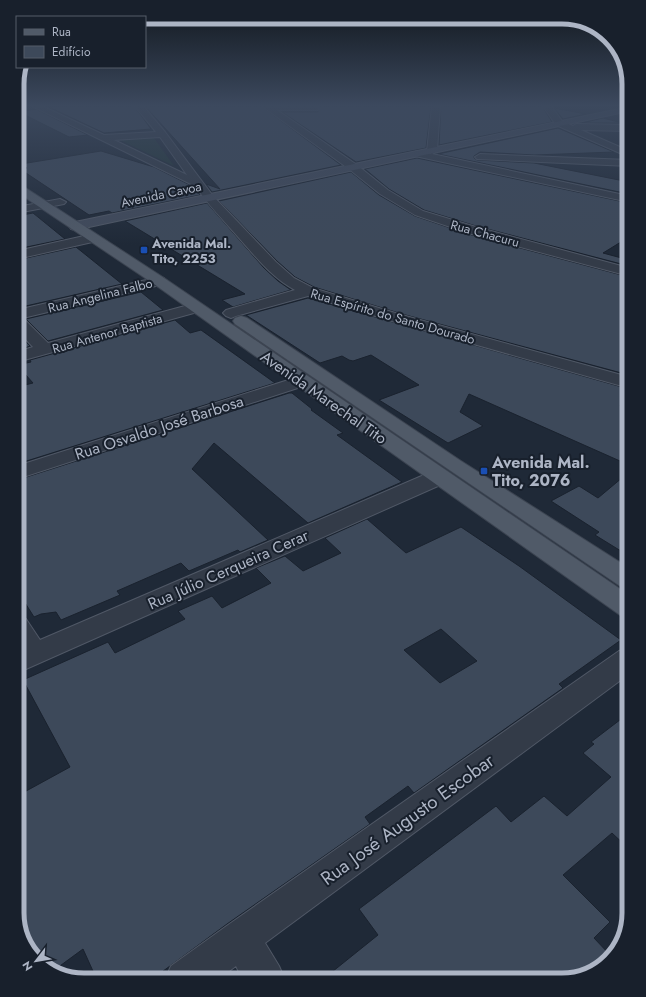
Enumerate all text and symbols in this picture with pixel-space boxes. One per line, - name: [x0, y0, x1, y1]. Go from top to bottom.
- legend: [16, 16, 146, 68]
- text: Rua: [52, 23, 71, 41]
- text: Edifício: [52, 43, 91, 61]
- street label: Avenida Cavoa: [119, 177, 203, 212]
- street label: Rua Chacuru: [448, 215, 521, 252]
- place label: Avenida Mal. Tito, 2253: [151, 234, 231, 268]
- marker: Avenida Mal. Tito, 2253: [139, 245, 149, 255]
- street label: Rua Angelina Falbo: [46, 273, 154, 318]
- street label: Rua Espírito do Santo Dourado: [308, 284, 477, 349]
- street label: Rua Antenor Baptista: [50, 309, 164, 358]
- street label: Avenida Marechal Tito: [256, 345, 392, 450]
- street label: Rua Osvaldo José Barbosa: [72, 389, 246, 466]
- place label: Avenida Mal. Tito, 2076: [491, 451, 590, 492]
- marker: Avenida Mal. Tito, 2076: [479, 466, 489, 476]
- street label: Rua Júlio Cerqueira Cerar: [144, 523, 313, 615]
- street label: Rua José Augusto Escobar: [315, 747, 500, 892]
- north arrow: [16, 941, 56, 981]
- text: N: [18, 958, 37, 974]

